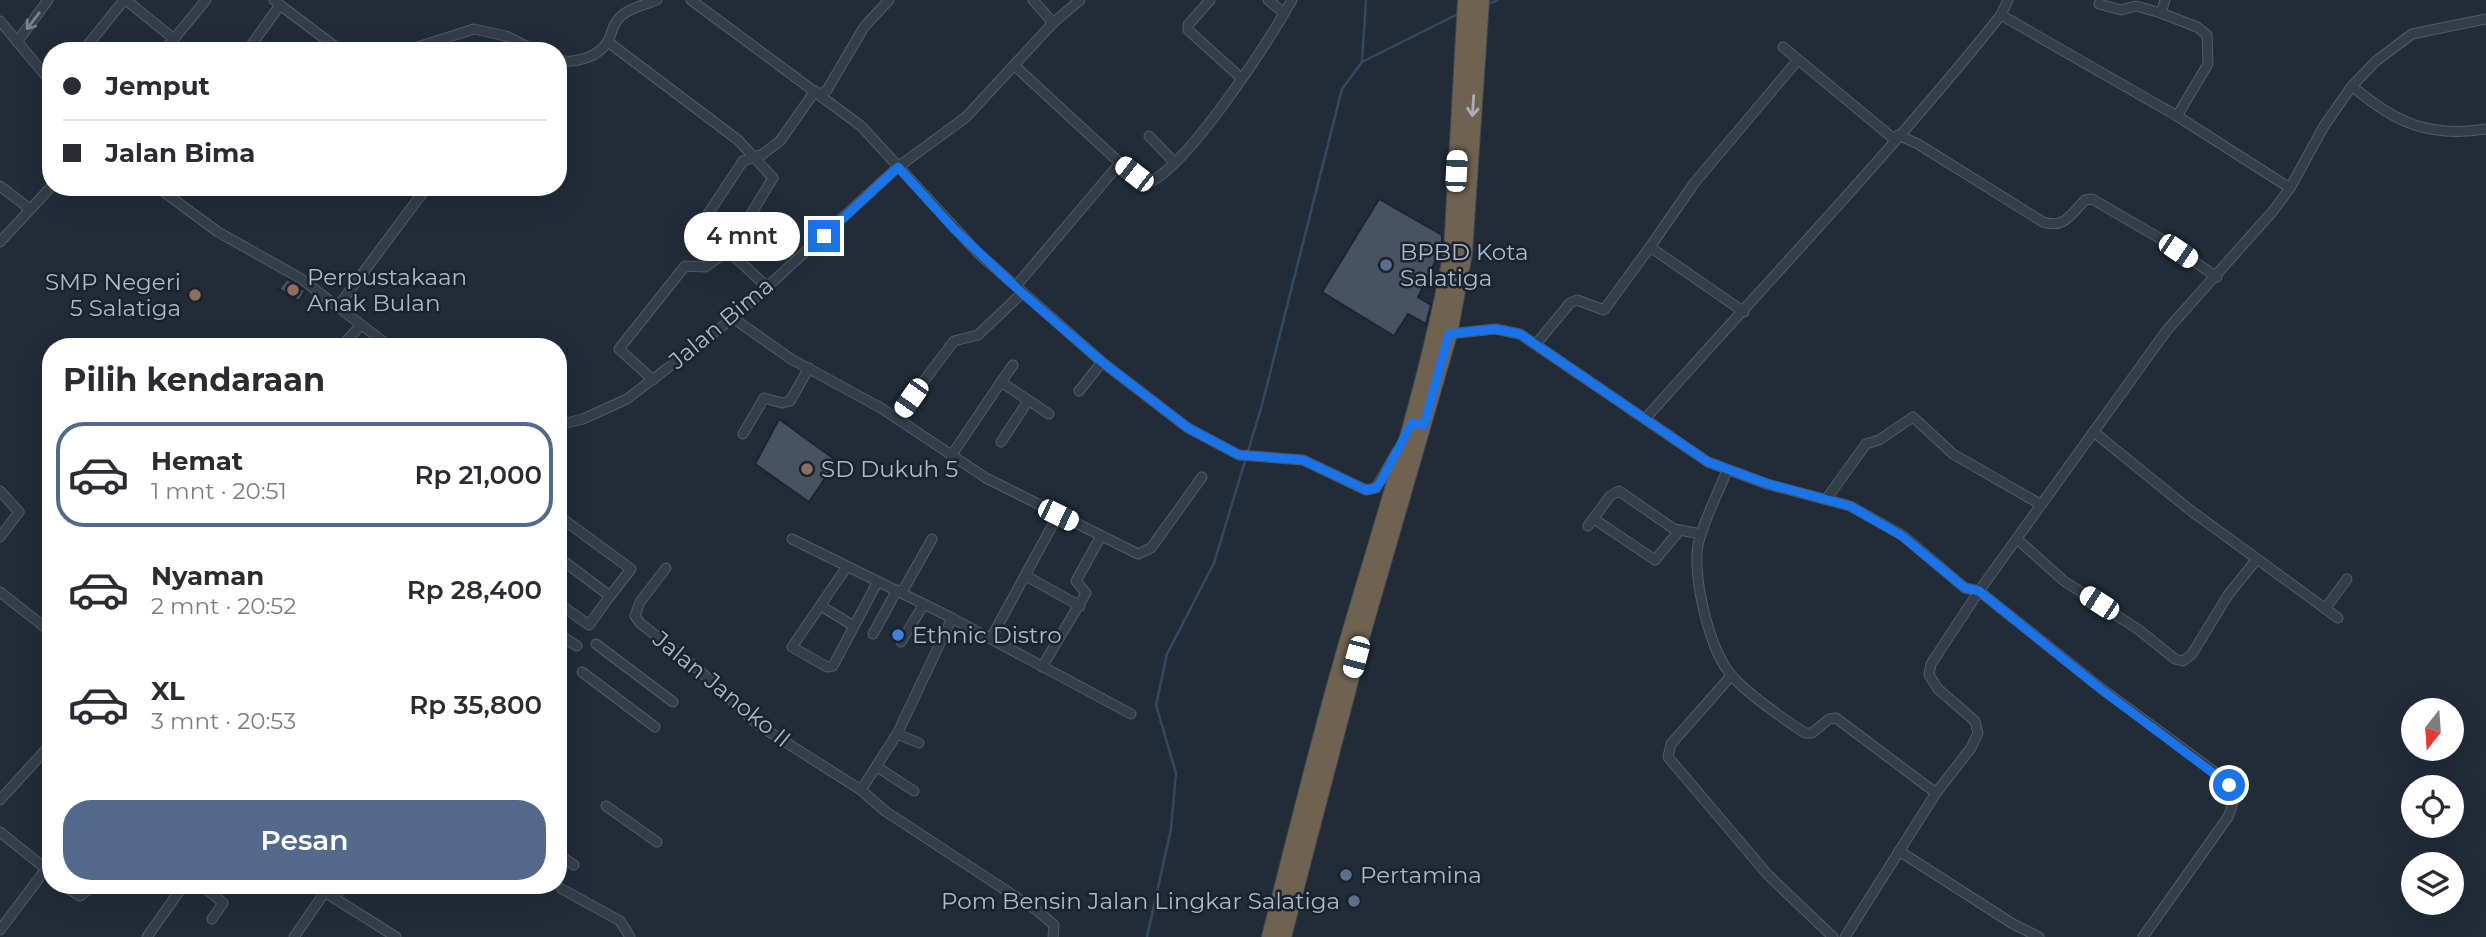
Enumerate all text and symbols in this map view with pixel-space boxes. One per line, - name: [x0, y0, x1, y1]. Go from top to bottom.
- one-way arrow: [25, 11, 40, 30]
- text: Jemput: [105, 70, 210, 102]
- one-way arrow: [1466, 94, 1479, 117]
- text: Jalan Bima: [105, 137, 255, 169]
- car: [1445, 149, 1468, 193]
- car: [1111, 153, 1158, 195]
- callout: 4 mnt: [684, 212, 800, 260]
- route end: [808, 220, 840, 252]
- text: 4 mnt: [706, 222, 778, 250]
- car: [2155, 231, 2202, 271]
- place label: BPBD Kota Salatiga: [1400, 238, 1529, 292]
- marker: BPBD Kota Salatiga: [1378, 257, 1394, 273]
- place label: Perpustakaan Anak Bulan: [307, 263, 467, 317]
- place label: SMP Negeri 5 Salatiga: [45, 268, 181, 322]
- street label: Jalan Bima: [662, 271, 779, 375]
- marker: Perpustakaan Anak Bulan: [285, 282, 301, 298]
- marker: SMP Negeri 5 Salatiga: [187, 287, 203, 303]
- text: Pilih kendaraan: [63, 360, 325, 399]
- car: [891, 375, 932, 421]
- icon: car: [67, 443, 130, 506]
- text: Hemat: [151, 445, 243, 477]
- place label: SD Dukuh 5: [821, 455, 958, 483]
- text: Rp 21,000: [414, 459, 542, 491]
- marker: SD Dukuh 5: [799, 461, 815, 477]
- text: 1 mnt · 20:51: [151, 477, 287, 505]
- car: [1035, 496, 1082, 534]
- icon: car: [67, 558, 130, 621]
- text: Nyaman: [151, 560, 264, 592]
- text: Rp 28,400: [407, 574, 542, 606]
- car: [2076, 583, 2123, 623]
- text: 2 mnt · 20:52: [151, 592, 296, 620]
- place label: Ethnic Distro: [912, 621, 1062, 649]
- street label: Jalan Janoko II: [647, 624, 797, 753]
- marker: Ethnic Distro: [890, 627, 906, 643]
- car: [1341, 634, 1372, 680]
- icon: car: [67, 673, 130, 736]
- text: XL: [151, 675, 185, 707]
- text: Rp 35,800: [409, 689, 542, 721]
- north arrow: [2401, 698, 2464, 761]
- map controls: [2401, 698, 2464, 915]
- text: 3 mnt · 20:53: [151, 707, 296, 735]
- route start: [2213, 769, 2245, 801]
- button: locate: [2401, 775, 2464, 838]
- button: Pesan: [63, 800, 546, 880]
- button: layers: [2401, 852, 2464, 915]
- place label: Pertamina: [1360, 861, 1482, 889]
- marker: Pertamina: [1338, 867, 1354, 883]
- place label: Pom Bensin Jalan Lingkar Salatiga: [941, 887, 1340, 915]
- marker: Pom Bensin Jalan Lingkar Salatiga: [1346, 893, 1362, 909]

